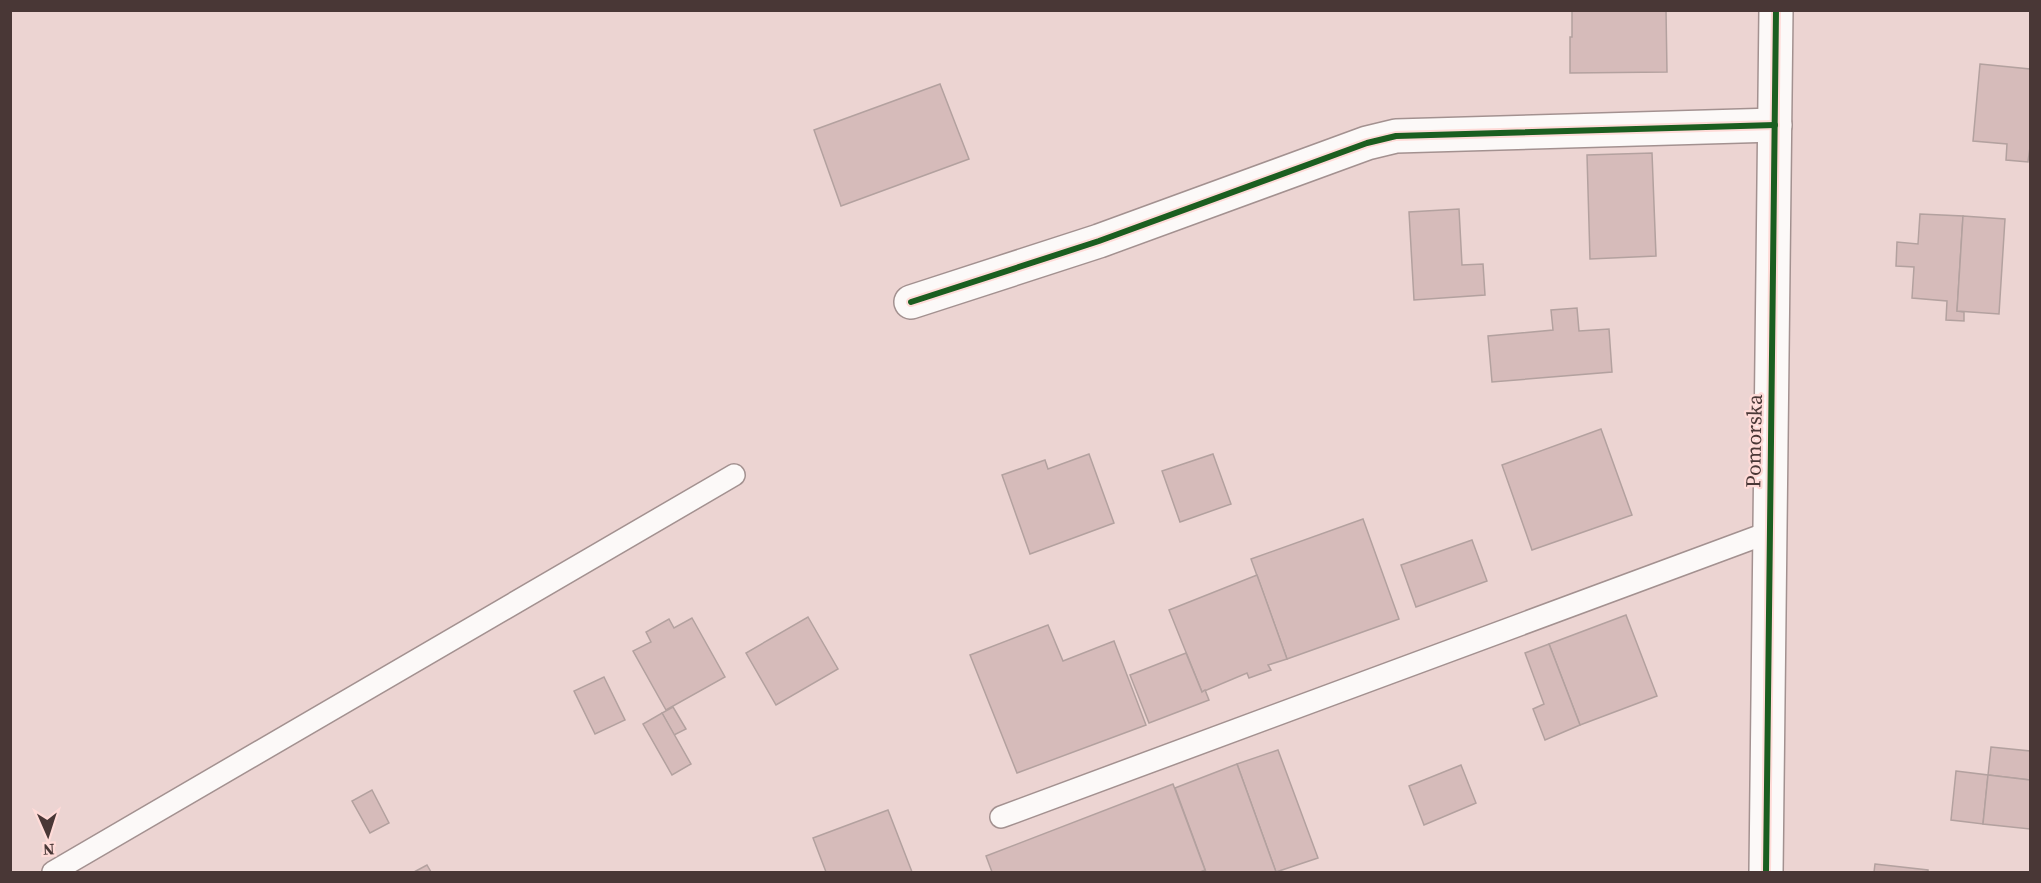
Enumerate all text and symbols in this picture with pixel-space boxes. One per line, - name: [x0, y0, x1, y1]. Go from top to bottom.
- street label: Pomorska: [1738, 394, 1769, 488]
- north arrow: [18, 805, 78, 865]
- text: N: [42, 839, 55, 861]

